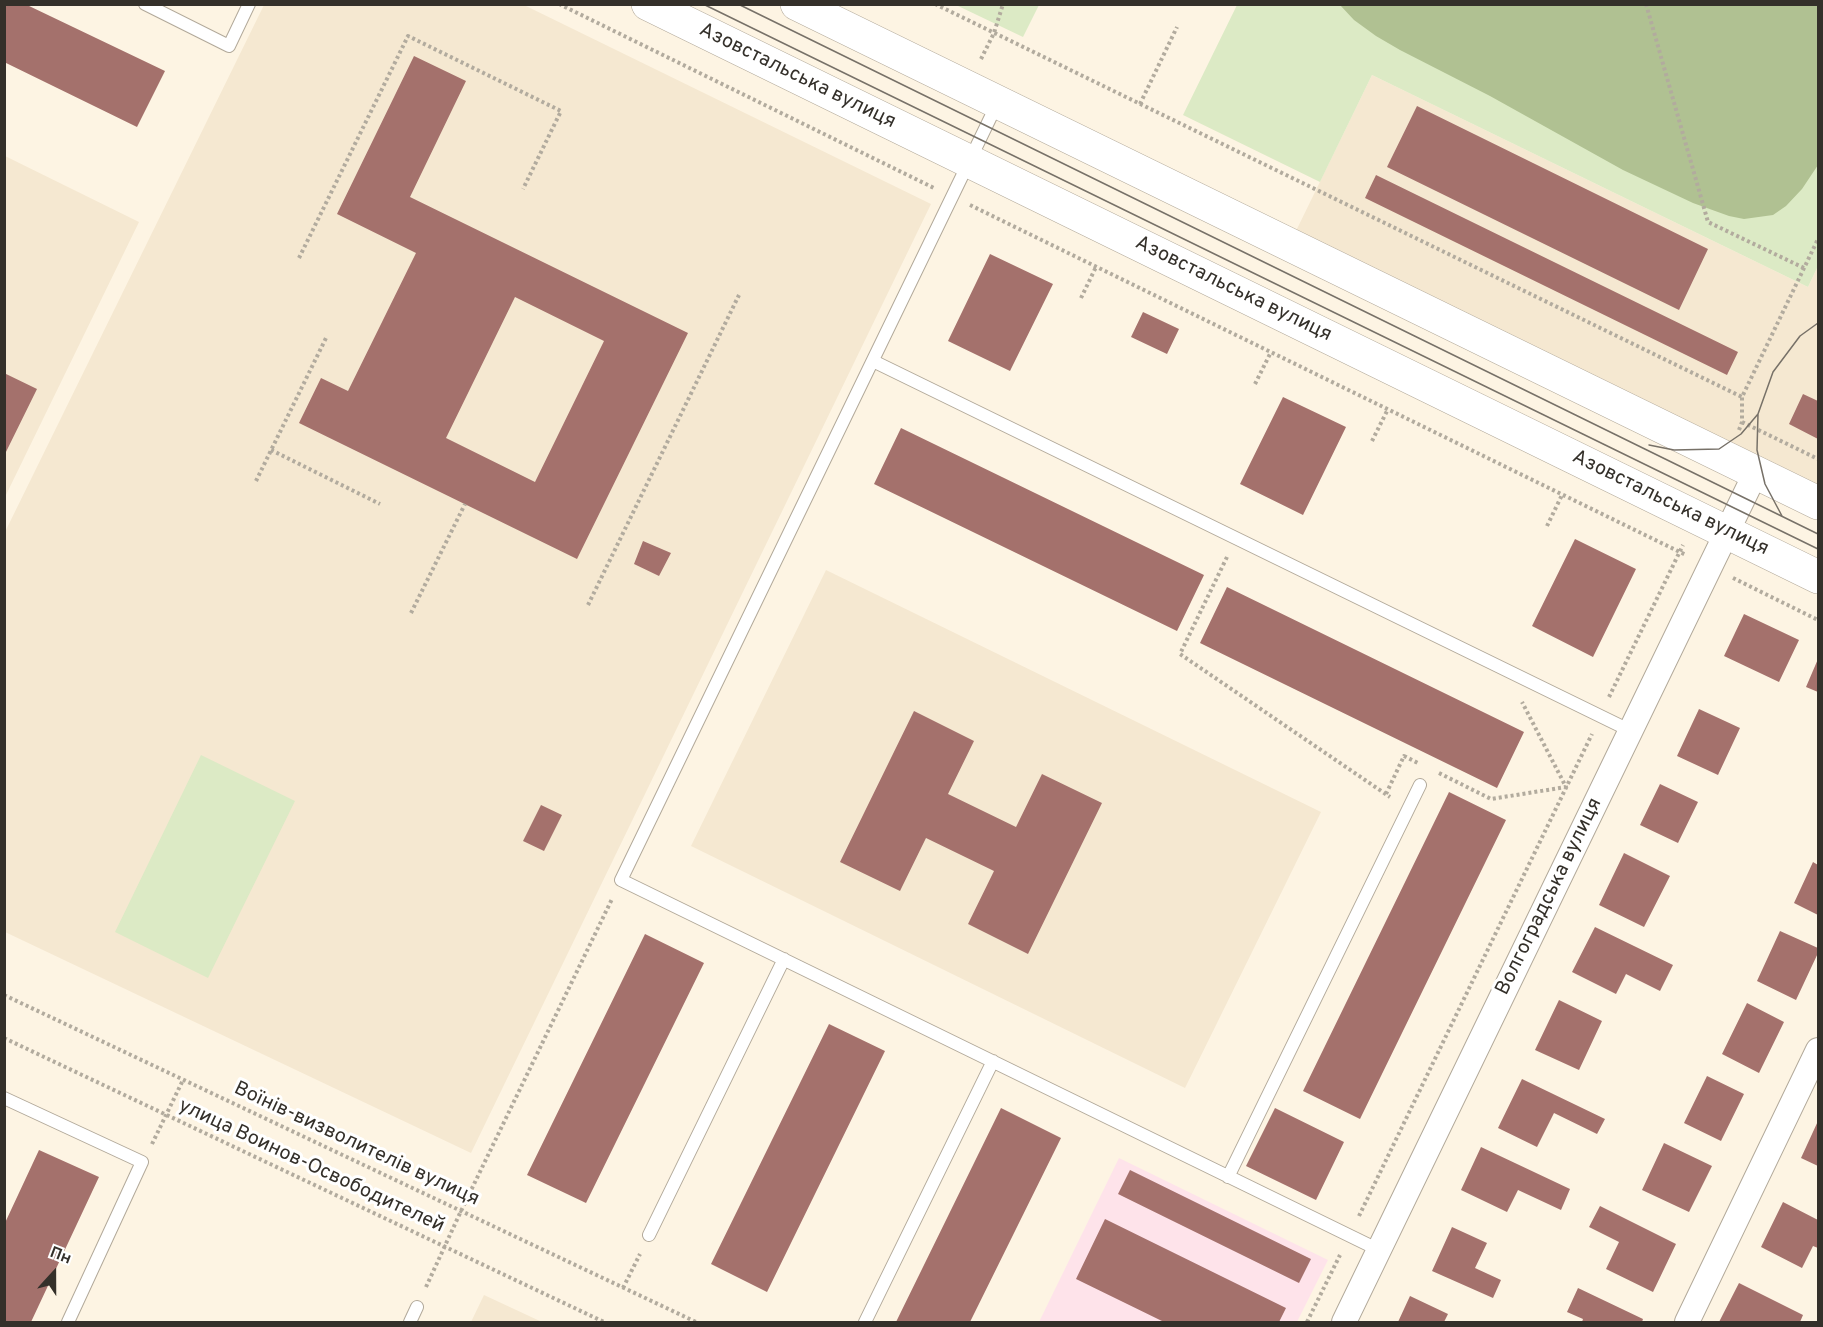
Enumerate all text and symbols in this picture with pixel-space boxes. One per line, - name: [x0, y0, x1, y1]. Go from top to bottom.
- street label: Азовстальська вулиця: [695, 19, 899, 135]
- street label: Азовстальська вулиця: [1131, 232, 1335, 348]
- street label: Азовстальська вулиця: [1568, 446, 1772, 562]
- street label: Волгоградська вулиця: [1492, 794, 1608, 1000]
- street label: Воїнів-визволителів вулиця: [229, 1077, 483, 1213]
- street label: улица Воинов-Освободителей: [174, 1095, 448, 1239]
- north arrow: [24, 1243, 84, 1303]
- text: Пн: [47, 1243, 74, 1269]

